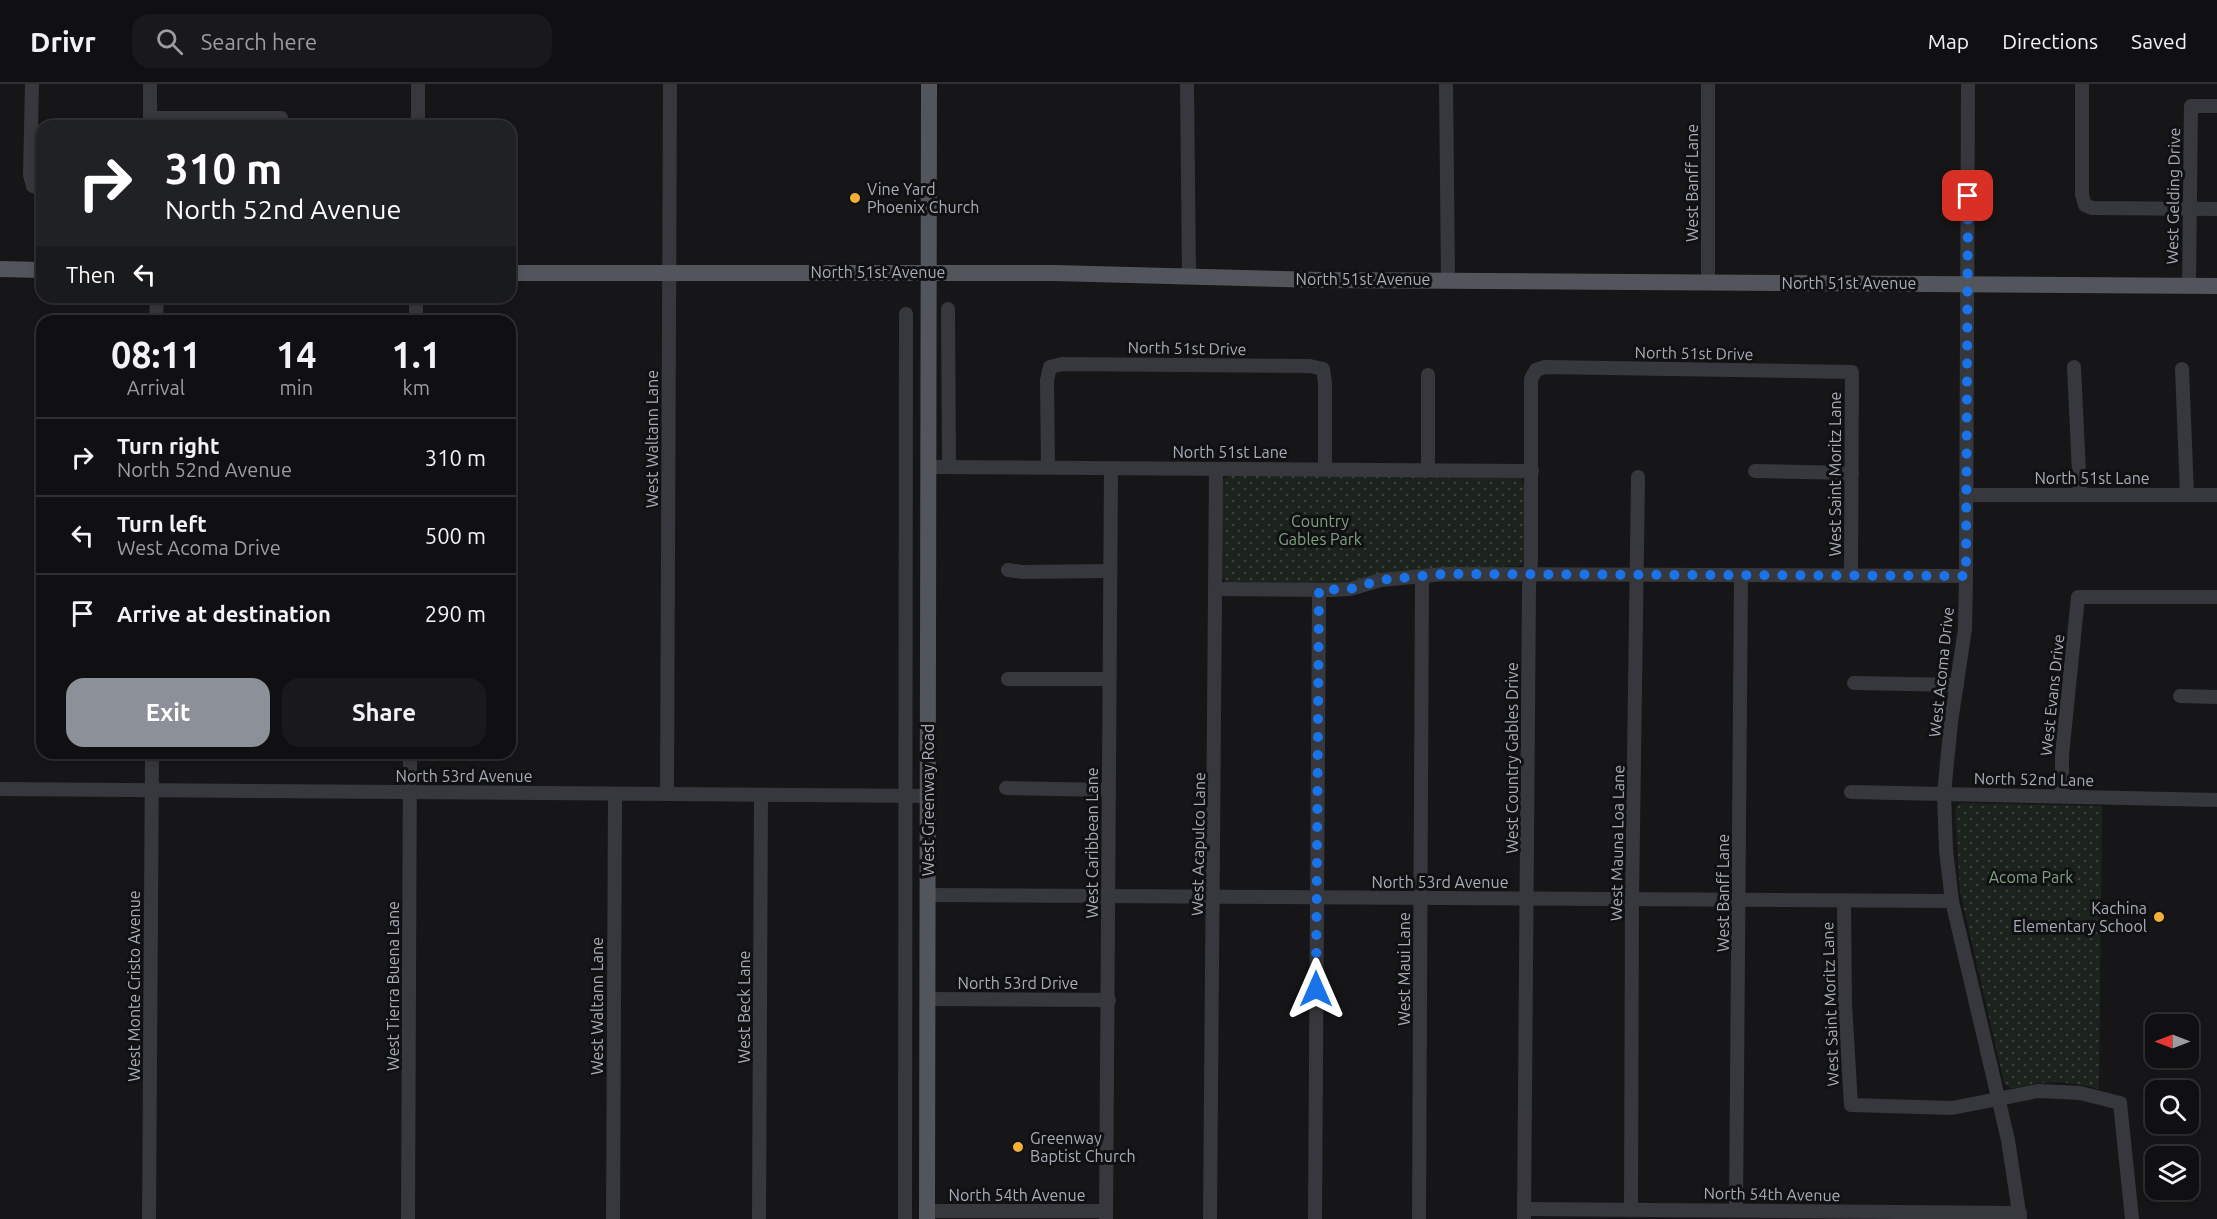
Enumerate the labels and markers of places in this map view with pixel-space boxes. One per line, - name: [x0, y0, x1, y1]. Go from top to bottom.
- pin: [1942, 170, 1993, 221]
- place label: Vine Yard Phoenix Church: [867, 180, 979, 216]
- marker: Vine Yard Phoenix Church: [848, 191, 862, 205]
- place label: Kachina Elementary School: [2013, 899, 2147, 935]
- marker: Kachina Elementary School: [2152, 910, 2166, 924]
- place label: Greenway Baptist Church: [1030, 1129, 1136, 1165]
- marker: Greenway Baptist Church: [1011, 1140, 1025, 1154]

